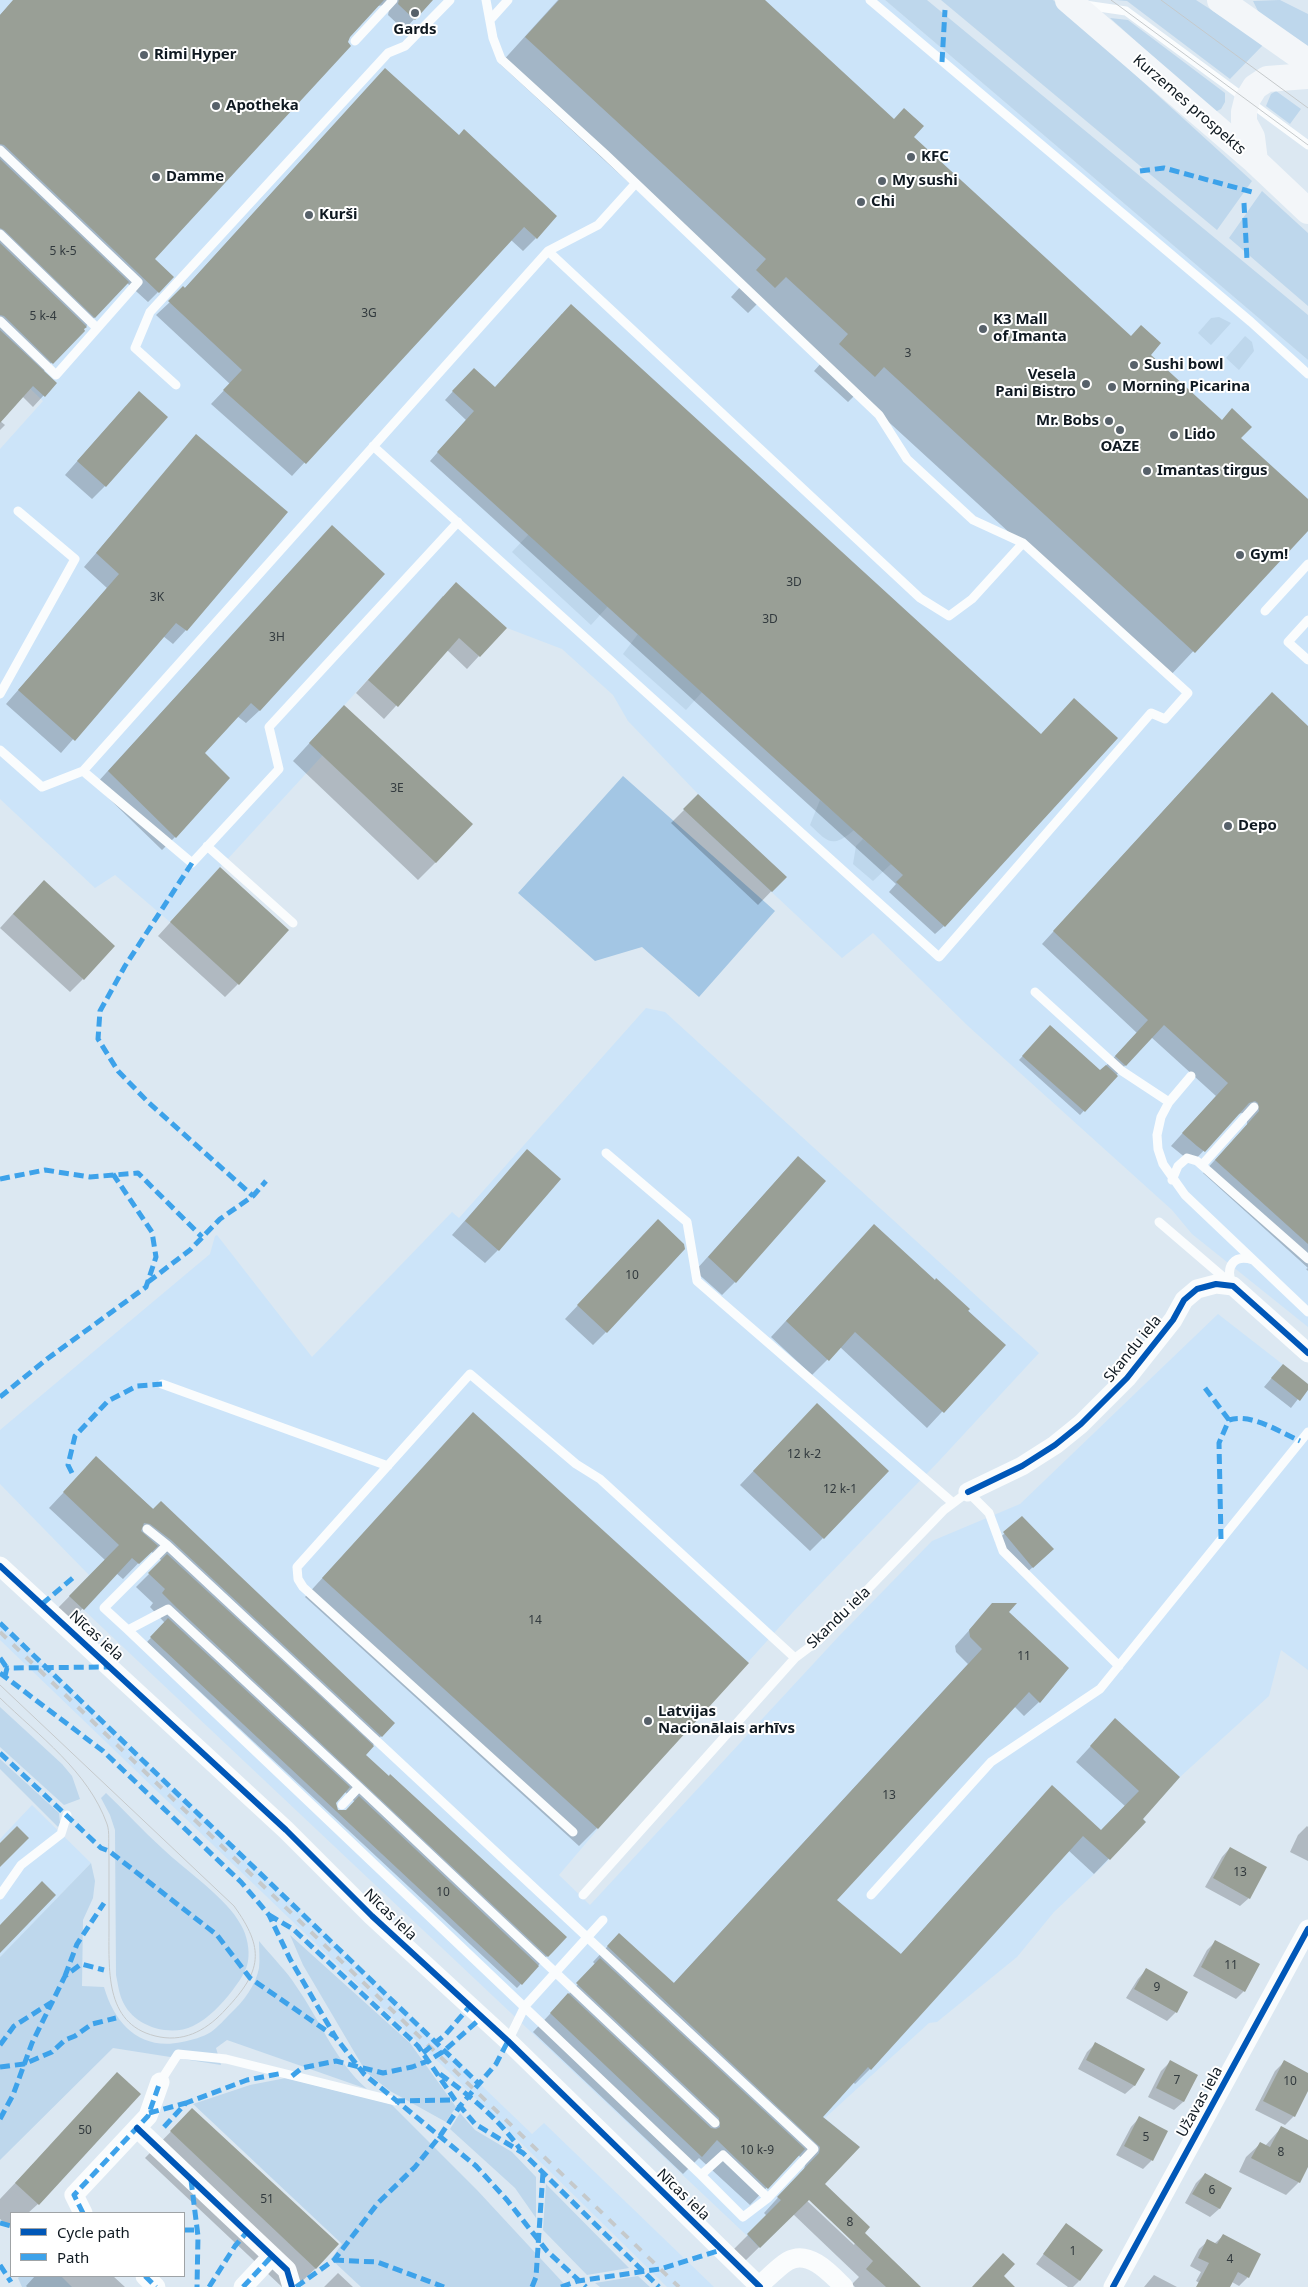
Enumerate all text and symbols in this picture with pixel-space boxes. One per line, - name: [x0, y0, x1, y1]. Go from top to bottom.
- marker: Gards: [409, 7, 421, 19]
- place label: Gards: [393, 21, 437, 39]
- place label: Rimi Hyper: [154, 46, 237, 64]
- marker: Rimi Hyper: [138, 49, 150, 61]
- street label: Kurzemes prospekts: [1129, 51, 1249, 159]
- place label: Apotheka: [226, 97, 299, 115]
- marker: Apotheka: [210, 100, 222, 112]
- place label: KFC: [921, 148, 949, 166]
- marker: KFC: [905, 151, 917, 163]
- place label: Damme: [166, 168, 224, 186]
- marker: Damme: [150, 171, 162, 183]
- place label: My sushi: [892, 172, 958, 190]
- marker: My sushi: [876, 175, 888, 187]
- place label: Chi: [871, 193, 895, 211]
- marker: Chi: [855, 196, 867, 208]
- place label: Kurši: [319, 206, 357, 224]
- marker: Kurši: [303, 209, 315, 221]
- house number: 5 k-5: [49, 245, 77, 259]
- house number: 3G: [361, 307, 377, 321]
- house number: 5 k-4: [29, 310, 57, 324]
- place label: K3 Mall of Imanta: [993, 311, 1067, 346]
- marker: K3 Mall of Imanta: [977, 323, 989, 335]
- house number: 3: [905, 347, 911, 361]
- place label: Sushi bowl: [1144, 356, 1224, 374]
- marker: Sushi bowl: [1128, 359, 1140, 371]
- place label: Vesela Pani Bistro: [995, 366, 1076, 401]
- marker: Vesela Pani Bistro: [1080, 378, 1092, 390]
- place label: Morning Picarina: [1122, 378, 1250, 396]
- marker: Morning Picarina: [1106, 381, 1118, 393]
- place label: Mr. Bobs: [1036, 412, 1099, 430]
- marker: Mr. Bobs: [1103, 415, 1115, 427]
- marker: OAZE: [1114, 424, 1126, 436]
- place label: Lido: [1184, 426, 1216, 444]
- marker: Lido: [1168, 429, 1180, 441]
- place label: OAZE: [1100, 438, 1140, 456]
- place label: Imantas tirgus: [1157, 462, 1267, 480]
- marker: Imantas tirgus: [1141, 465, 1153, 477]
- place label: Gym!: [1250, 546, 1288, 564]
- marker: Gym!: [1234, 549, 1246, 561]
- house number: 3D: [786, 576, 802, 590]
- house number: 3K: [150, 591, 164, 605]
- house number: 3D: [762, 613, 778, 627]
- house number: 3H: [269, 631, 285, 645]
- house number: 3E: [390, 782, 404, 796]
- place label: Depo: [1238, 817, 1277, 835]
- marker: Depo: [1222, 820, 1234, 832]
- house number: 10: [625, 1269, 639, 1283]
- street label: Skandu iela: [1101, 1312, 1165, 1386]
- house number: 12 k-2: [787, 1448, 821, 1462]
- house number: 12 k-1: [823, 1483, 857, 1497]
- street label: Skandu iela: [804, 1583, 874, 1653]
- street label: Nīcas iela: [65, 1607, 127, 1665]
- house number: 14: [528, 1614, 542, 1628]
- house number: 11: [1017, 1650, 1031, 1664]
- place label: Latvijas Nacionālais arhīvs: [658, 1703, 795, 1738]
- marker: Latvijas Nacionālais arhīvs: [642, 1715, 654, 1727]
- house number: 13: [882, 1789, 896, 1803]
- house number: 13: [1233, 1866, 1247, 1880]
- street label: Nīcas iela: [360, 1885, 420, 1945]
- house number: 10: [436, 1886, 450, 1900]
- house number: 11: [1224, 1959, 1238, 1973]
- house number: 9: [1154, 1981, 1160, 1995]
- street label: Užavas iela: [1173, 2063, 1227, 2141]
- house number: 7: [1174, 2074, 1180, 2088]
- house number: 10: [1283, 2075, 1297, 2089]
- house number: 50: [78, 2124, 92, 2138]
- house number: 5: [1143, 2131, 1149, 2145]
- house number: 10 k-9: [740, 2144, 774, 2158]
- house number: 8: [1278, 2146, 1284, 2160]
- street label: Nīcas iela: [653, 2165, 713, 2225]
- house number: 6: [1209, 2184, 1215, 2198]
- house number: 51: [260, 2193, 274, 2207]
- legend: [10, 2212, 185, 2277]
- house number: 8: [847, 2216, 853, 2230]
- text: Cycle path: [57, 2222, 130, 2242]
- house number: 1: [1070, 2245, 1076, 2259]
- text: Path: [57, 2247, 89, 2267]
- house number: 4: [1227, 2253, 1233, 2267]

